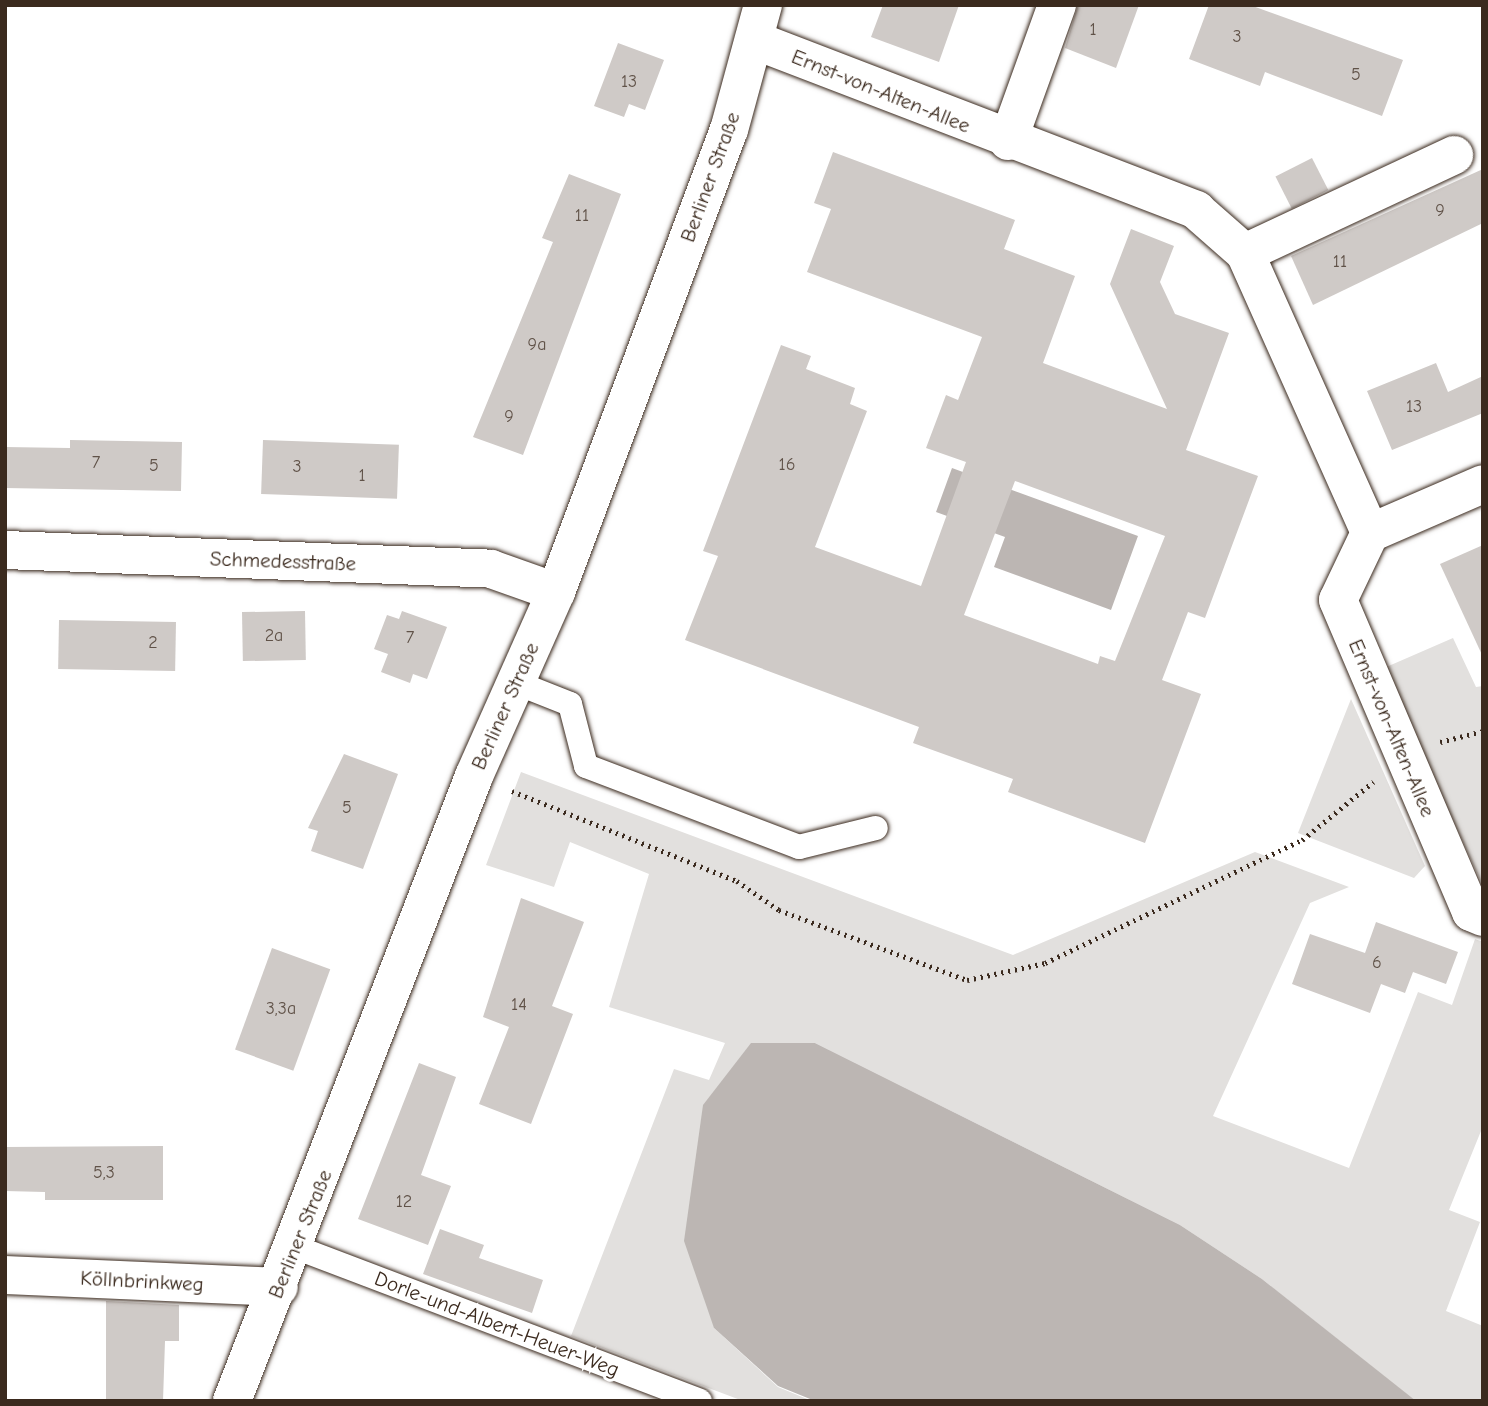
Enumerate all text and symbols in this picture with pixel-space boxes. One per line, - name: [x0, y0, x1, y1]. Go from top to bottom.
- house number: 1: [1089, 19, 1097, 41]
- house number: 3: [1232, 26, 1242, 48]
- street label: Ernst-von-Alten-Allee: [788, 44, 974, 138]
- house number: 5: [1351, 64, 1361, 86]
- house number: 13: [621, 71, 637, 93]
- street label: Berliner Straße: [675, 108, 745, 246]
- house number: 9: [1435, 200, 1445, 222]
- house number: 11: [575, 205, 589, 227]
- house number: 11: [1333, 251, 1347, 273]
- house number: 9a: [528, 334, 546, 356]
- house number: 13: [1406, 396, 1422, 418]
- house number: 9: [504, 406, 514, 428]
- house number: 7: [92, 452, 100, 474]
- house number: 16: [779, 454, 795, 476]
- house number: 5: [149, 455, 159, 477]
- house number: 3: [292, 456, 302, 478]
- house number: 1: [358, 465, 366, 487]
- street label: Schmedesstraße: [209, 546, 357, 576]
- house number: 2a: [265, 625, 283, 647]
- house number: 7: [406, 627, 414, 649]
- house number: 2: [148, 632, 158, 654]
- street label: Ernst-von-Alten-Allee: [1343, 635, 1441, 821]
- street label: Berliner Straße: [466, 638, 544, 774]
- house number: 5: [342, 797, 352, 819]
- house number: 6: [1372, 952, 1382, 974]
- house number: 14: [511, 994, 527, 1016]
- house number: 3,3a: [266, 998, 296, 1020]
- house number: 5,3: [93, 1162, 115, 1184]
- street label: Berliner Straße: [263, 1166, 337, 1302]
- house number: 12: [396, 1191, 412, 1213]
- street label: Köllnbrinkweg: [80, 1265, 204, 1297]
- street label: Dorle-und-Albert-Heuer-Weg: [371, 1266, 623, 1382]

